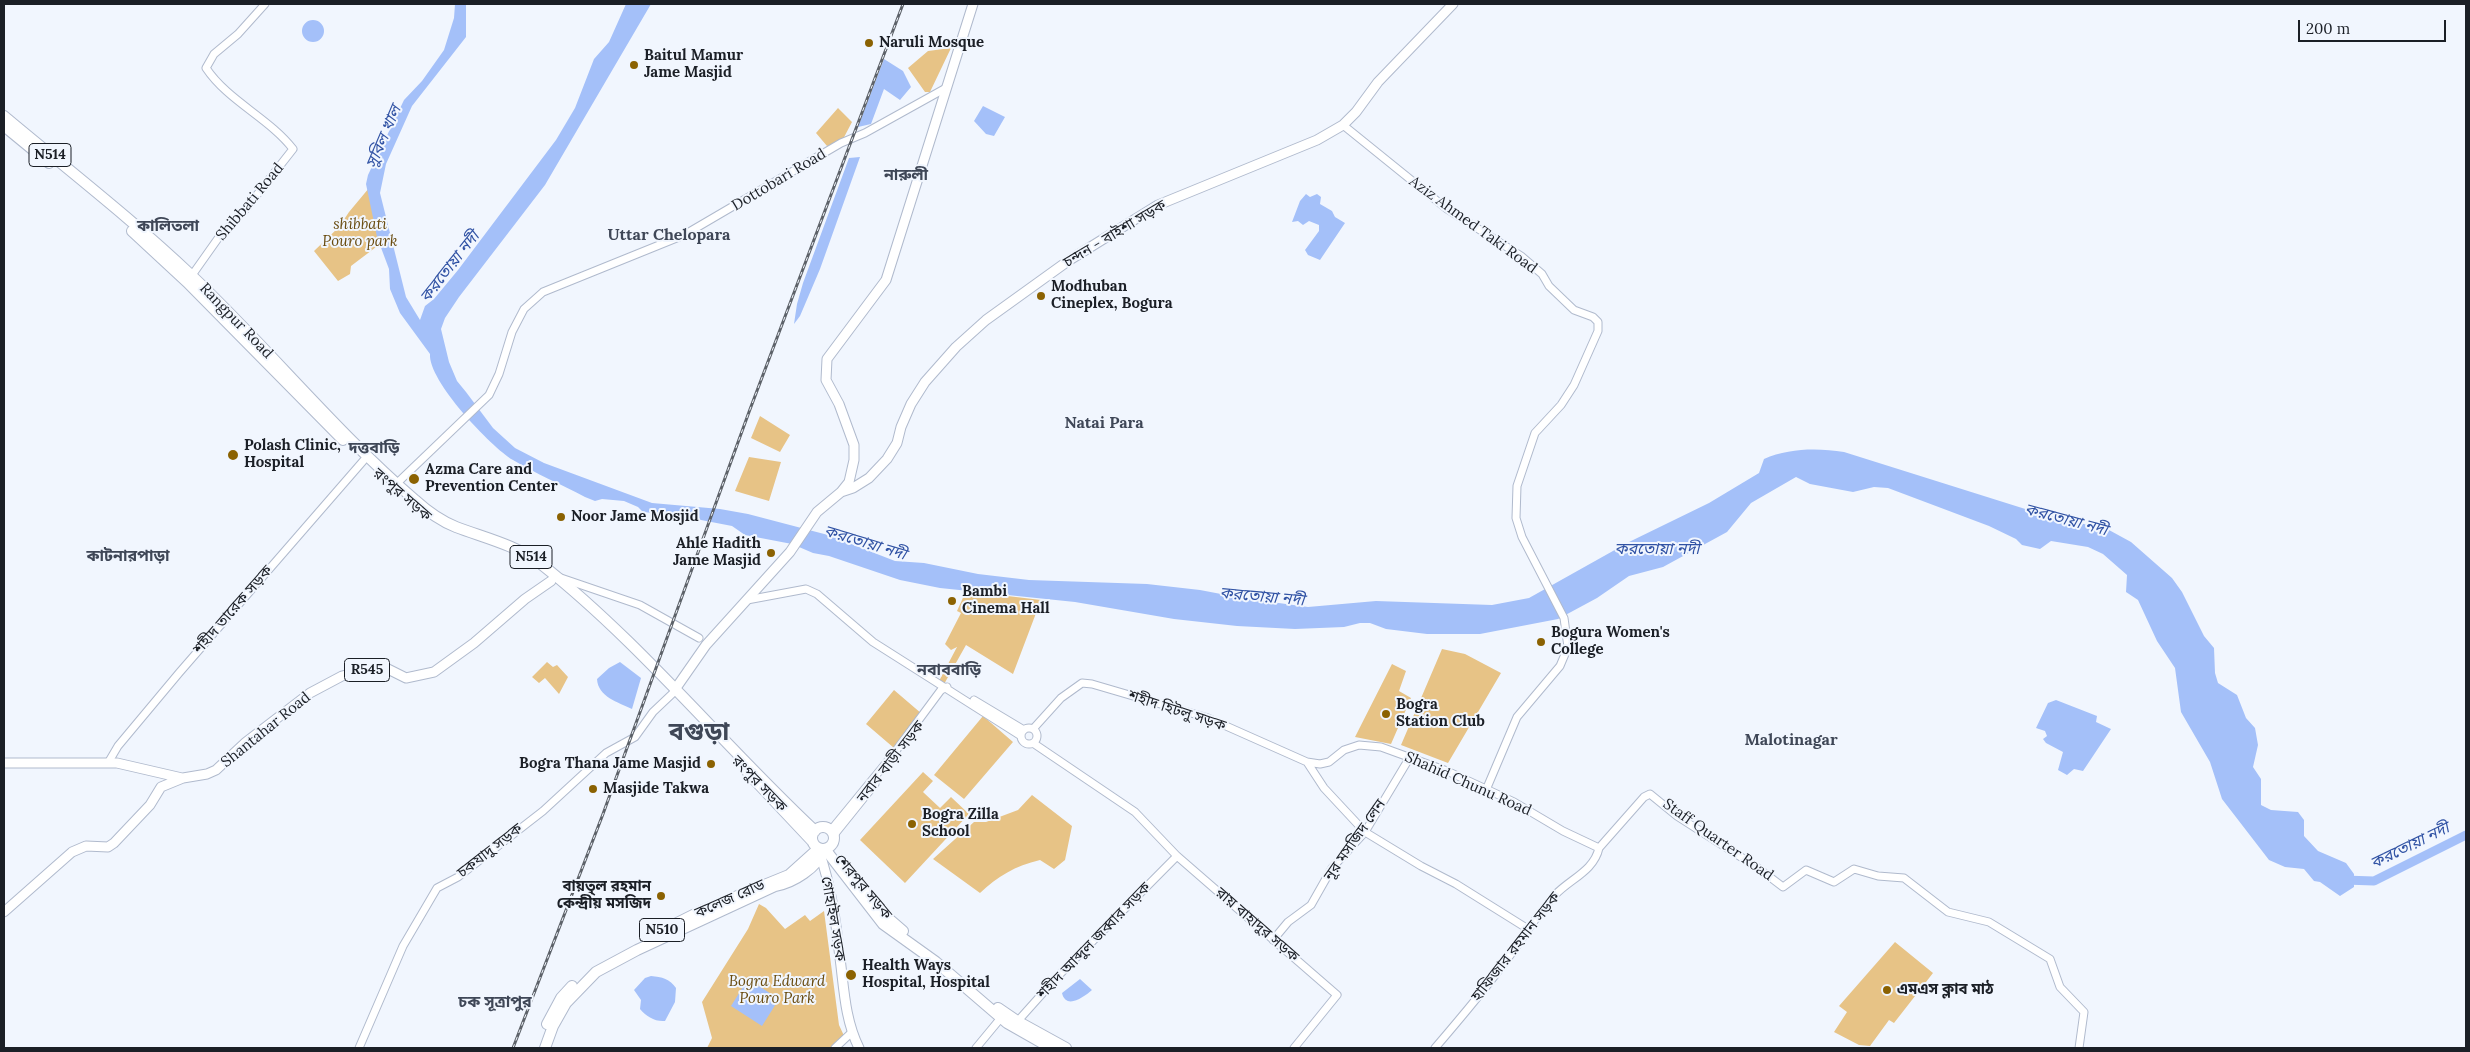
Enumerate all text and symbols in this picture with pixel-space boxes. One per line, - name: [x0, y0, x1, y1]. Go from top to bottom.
- scale bar: [2300, 10, 2448, 42]
- text: 200 m: [2306, 19, 2350, 38]
- place label: Naruli Mosque: [879, 34, 984, 52]
- marker: Naruli Mosque: [863, 37, 875, 49]
- place label: Baitul Mamur Jame Masjid: [644, 47, 743, 82]
- marker: Baitul Mamur Jame Masjid: [628, 59, 640, 71]
- water label: সুবিল খাল: [362, 103, 406, 171]
- road number: N514: [29, 144, 71, 166]
- street label: Dottobari Road: [729, 145, 829, 215]
- street label: Shibbati Road: [212, 160, 288, 244]
- district label: নারুলী: [884, 165, 928, 185]
- street label: Aziz Ahmed Taki Road: [1405, 172, 1541, 278]
- street label: চন্দন - বাইশা সড়ক: [1061, 196, 1169, 272]
- district label: কালিতলা: [137, 216, 199, 236]
- park label: shibbati Pouro park: [322, 216, 398, 251]
- district label: Uttar Chelopara: [608, 225, 730, 245]
- water label: করতোয়া নদী: [416, 228, 484, 306]
- place label: Modhuban Cineplex, Bogura: [1051, 278, 1172, 313]
- street label: Rangpur Road: [196, 280, 276, 362]
- marker: Modhuban Cineplex, Bogura: [1035, 290, 1047, 302]
- district label: Natai Para: [1064, 413, 1144, 433]
- place label: Polash Clinic, Hospital: [244, 437, 341, 472]
- district label: দত্তবাড়ি: [348, 438, 400, 458]
- marker: Polash Clinic, Hospital: [226, 448, 240, 462]
- place label: Azma Care and Prevention Center: [425, 461, 558, 496]
- street label: রংপুর সড়ক: [369, 465, 435, 525]
- marker: Azma Care and Prevention Center: [407, 472, 421, 486]
- water label: করতোয়া নদী: [2022, 500, 2110, 540]
- place label: Noor Jame Mosjid: [571, 508, 699, 526]
- marker: Noor Jame Mosjid: [555, 511, 567, 523]
- water label: করতোয়া নদী: [822, 521, 908, 565]
- place label: Ahle Hadith Jame Masjid: [673, 535, 761, 570]
- water label: করতোয়া নদী: [1614, 539, 1700, 559]
- district label: কাটনারপাড়া: [86, 546, 170, 566]
- road number: N514: [510, 546, 552, 568]
- marker: Ahle Hadith Jame Masjid: [765, 547, 777, 559]
- street label: শহীদ তারেক সড়ক: [190, 562, 276, 658]
- place label: Bambi Cinema Hall: [962, 583, 1050, 618]
- water label: করতোয়া নদী: [1219, 584, 1305, 610]
- marker: Bambi Cinema Hall: [946, 595, 958, 607]
- place label: Bogura Women's College: [1551, 624, 1670, 659]
- marker: Bogura Women's College: [1535, 636, 1547, 648]
- road number: R545: [344, 658, 390, 682]
- district label: নবাববাড়ি: [917, 660, 981, 680]
- street label: শহীদ হিটলু সড়ক: [1126, 687, 1228, 735]
- street label: Shantahar Road: [218, 688, 314, 772]
- place label: Bogra Station Club: [1396, 696, 1485, 731]
- marker: Bogra Station Club: [1380, 708, 1392, 720]
- district label: বগুড়া: [669, 718, 729, 748]
- street label: নবাব বাড়ী সড়ক: [854, 718, 928, 806]
- district label: Malotinagar: [1744, 730, 1838, 750]
- street label: Shahid Chunu Road: [1402, 748, 1534, 820]
- street label: রংপুর সড়ক: [728, 752, 790, 816]
- place label: Bogra Thana Jame Masjid: [519, 755, 701, 773]
- marker: Bogra Thana Jame Masjid: [705, 758, 717, 770]
- place label: Masjide Takwa: [603, 780, 709, 798]
- marker: Masjide Takwa: [587, 783, 599, 795]
- street label: Staff Quarter Road: [1659, 795, 1777, 885]
- street label: নূর মসজিদ লেন: [1320, 796, 1390, 884]
- place label: Bogra Zilla School: [922, 806, 999, 841]
- marker: Bogra Zilla School: [906, 818, 918, 830]
- water label: করতোয়া নদী: [2368, 819, 2452, 873]
- street label: চকযাদু সড়ক: [454, 820, 526, 882]
- street label: শেরপুর সড়ক: [830, 851, 896, 923]
- street label: গোহাইল সড়ক: [817, 875, 849, 963]
- street label: কলেজ রোড: [692, 876, 768, 922]
- place label: বায়তুল রহমান কেন্দ্রীয় মসজিদ: [557, 878, 651, 913]
- street label: শহীদ আব্দুল জব্বার সড়ক: [1033, 879, 1155, 1003]
- street label: রায় বাহাদুর সড়ক: [1212, 884, 1302, 966]
- street label: হাফিজার রহমান সড়ক: [1468, 889, 1564, 1005]
- marker: বায়তুল রহমান কেন্দ্রীয় মসজিদ: [655, 890, 667, 902]
- road number: N510: [640, 918, 684, 942]
- place label: Health Ways Hospital, Hospital: [862, 957, 990, 992]
- marker: Health Ways Hospital, Hospital: [844, 968, 858, 982]
- park label: Bogra Edward Pouro Park: [729, 973, 825, 1008]
- place label: এমএস ক্লাব মাঠ: [1897, 981, 1993, 999]
- marker: এমএস ক্লাব মাঠ: [1881, 984, 1893, 996]
- district label: চক সূত্রাপুর: [458, 992, 532, 1012]

